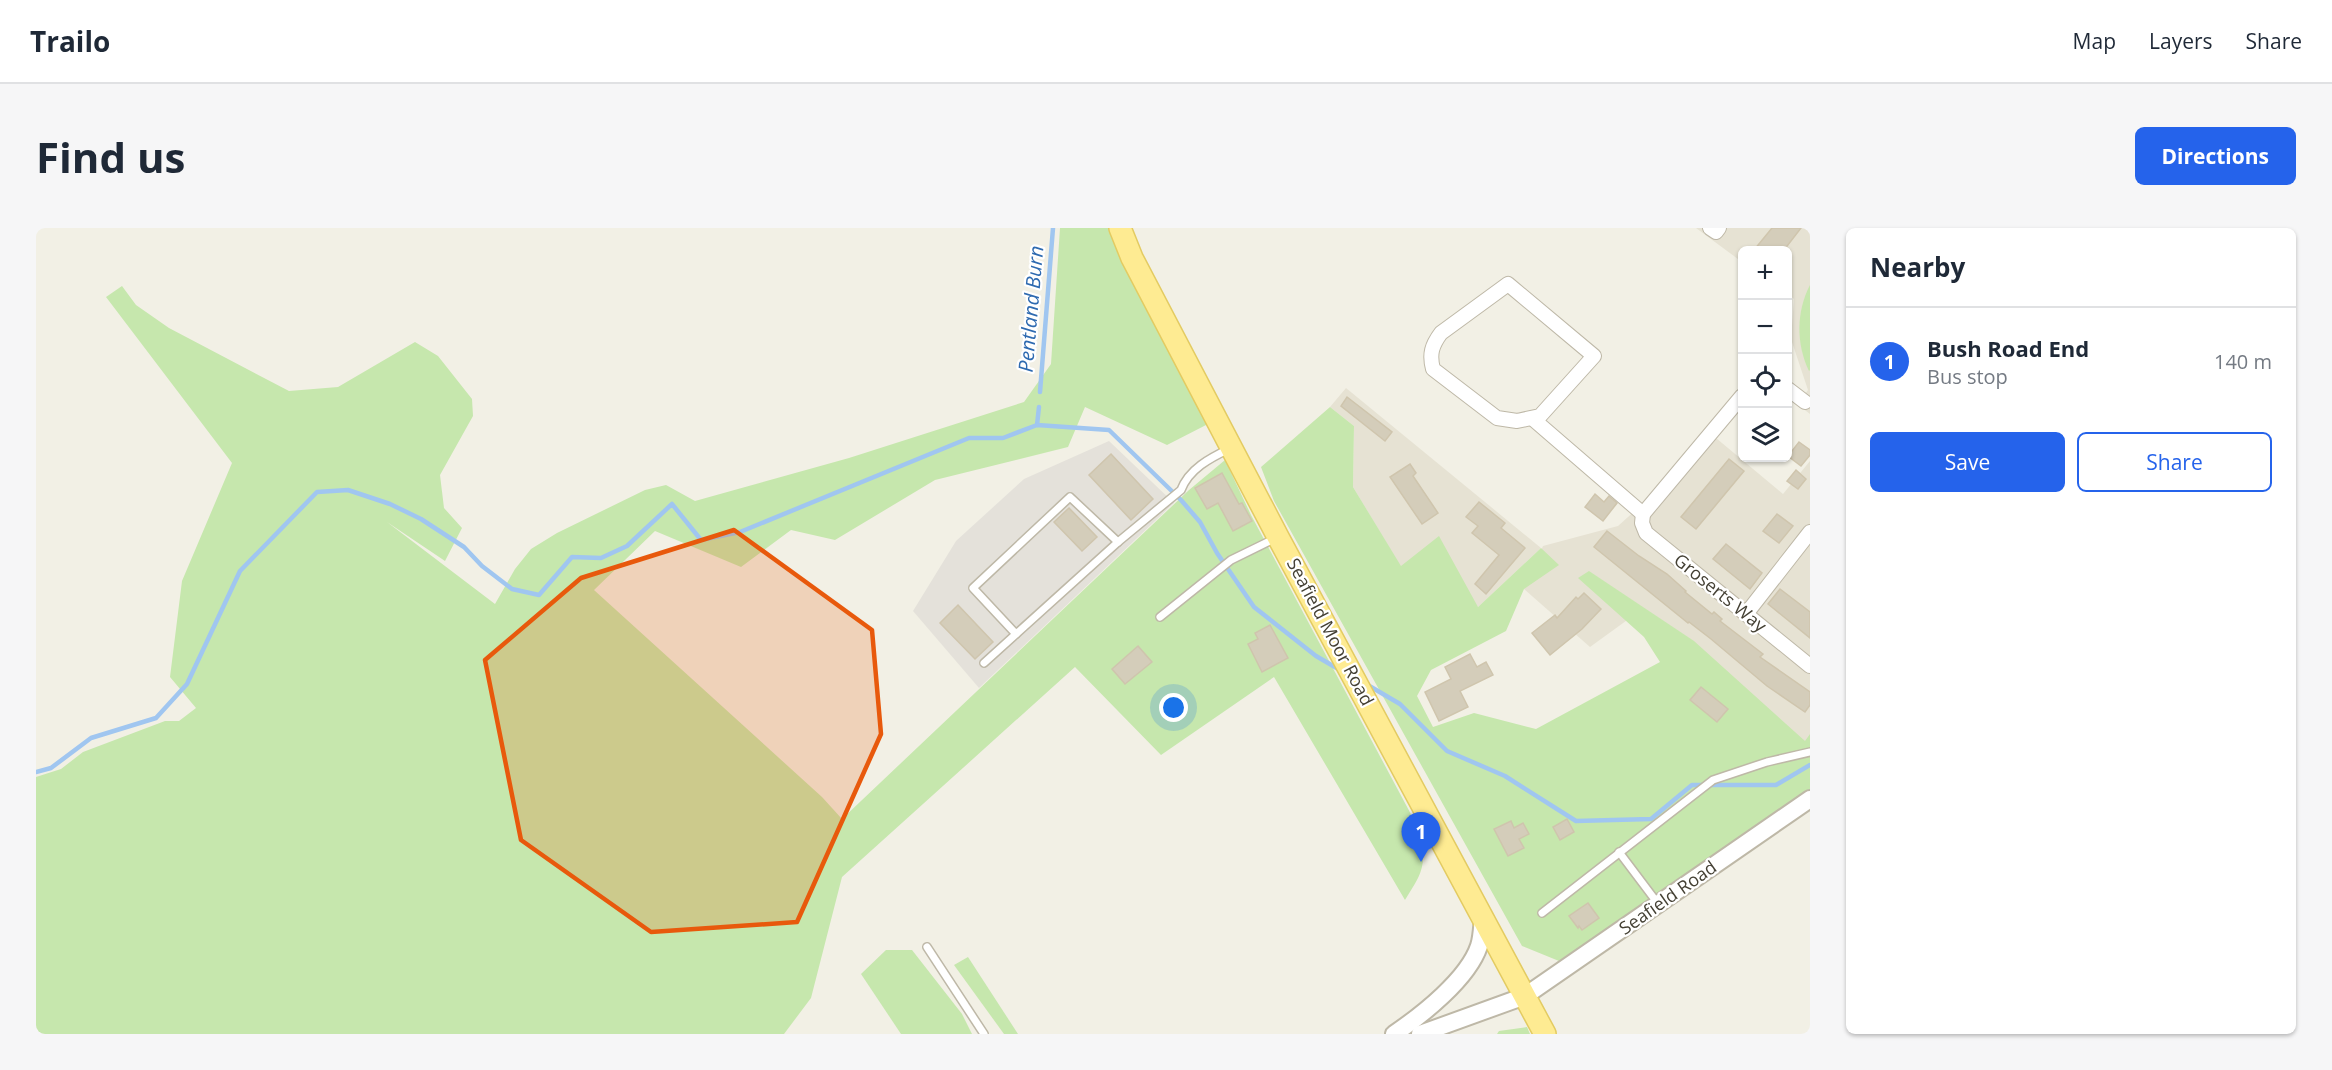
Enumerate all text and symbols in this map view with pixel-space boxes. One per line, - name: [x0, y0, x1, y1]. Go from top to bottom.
- text: Trailo: [30, 22, 110, 60]
- text: Map: [2073, 27, 2116, 55]
- text: Layers: [2149, 27, 2213, 55]
- text: Share: [2246, 27, 2302, 55]
- button: Directions: [2135, 127, 2296, 185]
- text: Find us: [36, 128, 185, 185]
- water label: Pentland Burn: [1012, 245, 1049, 373]
- map controls: [1738, 246, 1792, 462]
- button: +: [1738, 246, 1792, 300]
- text: Nearby: [1870, 249, 1965, 285]
- button: −: [1738, 300, 1792, 354]
- text: Bush Road End: [1927, 333, 2089, 363]
- text: 1: [1884, 348, 1895, 375]
- text: 140 m: [2214, 348, 2272, 375]
- button: locate: [1738, 354, 1792, 408]
- text: Bus stop: [1927, 363, 2008, 390]
- button: layers: [1738, 408, 1792, 462]
- button: Save: [1870, 432, 2065, 492]
- button: Share: [2077, 432, 2272, 492]
- street label: Groserts Way: [1669, 547, 1773, 638]
- street label: Seafield Moor Road: [1282, 554, 1380, 709]
- your location: [1159, 693, 1188, 722]
- pin: 1: [1402, 812, 1440, 862]
- street label: Seafield Road: [1614, 855, 1721, 940]

